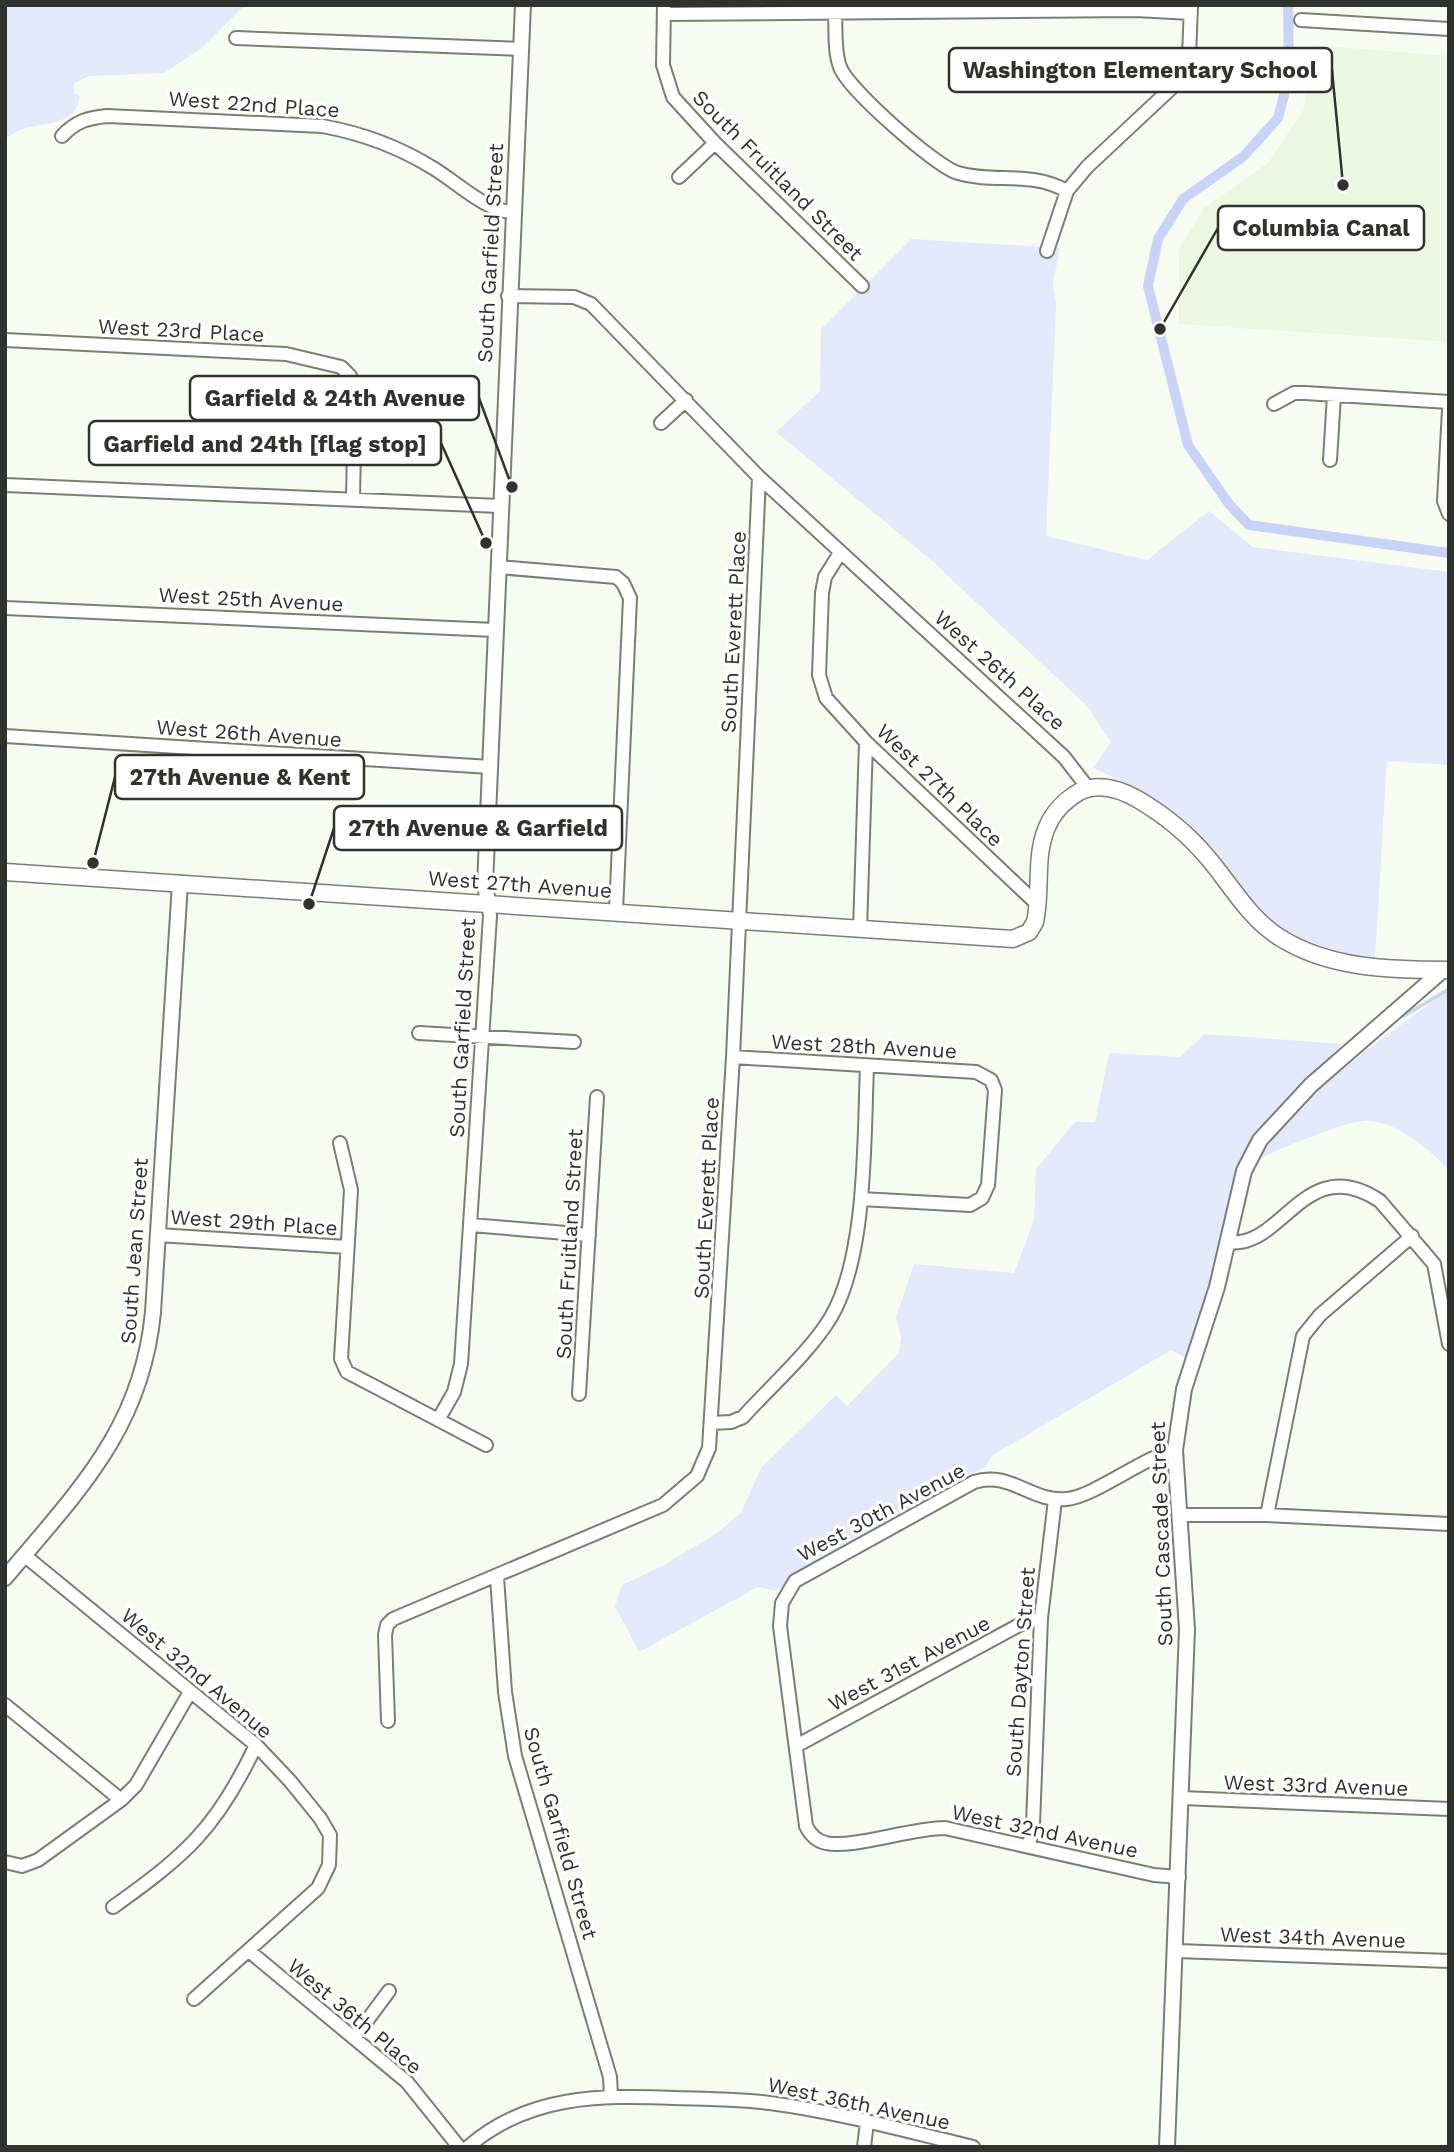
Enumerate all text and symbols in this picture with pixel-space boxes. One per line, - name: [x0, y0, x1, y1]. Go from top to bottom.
- callout: Washington Elementary School: [949, 48, 1332, 92]
- text: Washington Elementary School: [963, 57, 1318, 84]
- street label: South Fruitland Street: [688, 85, 869, 266]
- street label: West 22nd Place: [168, 86, 340, 122]
- street label: South Garfield Street: [472, 143, 508, 363]
- callout: Columbia Canal: [1218, 206, 1424, 250]
- text: Columbia Canal: [1232, 215, 1410, 242]
- street label: West 23rd Place: [97, 313, 265, 347]
- callout: Garfield & 24th Avenue: [190, 376, 479, 420]
- text: Garfield & 24th Avenue: [205, 385, 465, 412]
- callout: Garfield and 24th [flag stop]: [89, 421, 441, 465]
- text: Garfield and 24th [flag stop]: [103, 431, 427, 458]
- street label: South Everett Place: [715, 530, 751, 734]
- street label: West 25th Avenue: [158, 582, 344, 616]
- street label: West 26th Place: [929, 605, 1071, 735]
- street label: West 26th Avenue: [155, 714, 343, 752]
- street label: West 27th Place: [872, 718, 1008, 852]
- callout: 27th Avenue & Kent: [115, 755, 364, 799]
- text: 27th Avenue & Kent: [130, 764, 350, 791]
- callout: 27th Avenue & Garfield: [334, 806, 622, 850]
- text: 27th Avenue & Garfield: [348, 815, 608, 842]
- street label: West 27th Avenue: [427, 865, 613, 903]
- street label: South Garfield Street: [444, 918, 480, 1138]
- street label: West 28th Avenue: [770, 1029, 958, 1063]
- street label: South Everett Place: [688, 1096, 724, 1300]
- street label: South Fruitland Street: [550, 1128, 588, 1360]
- street label: South Jean Street: [115, 1157, 153, 1345]
- street label: West 29th Place: [169, 1204, 339, 1240]
- street label: South Cascade Street: [1145, 1421, 1177, 1647]
- street label: West 30th Avenue: [793, 1457, 969, 1567]
- street label: South Dayton Street: [1000, 1566, 1040, 1778]
- street label: West 32nd Avenue: [116, 1602, 278, 1744]
- street label: West 31st Avenue: [824, 1610, 994, 1716]
- street label: South Garfield Street: [519, 1724, 603, 1942]
- street label: West 33rd Avenue: [1223, 1769, 1409, 1801]
- street label: West 32nd Avenue: [950, 1799, 1140, 1863]
- street label: West 34th Avenue: [1220, 1921, 1406, 1953]
- street label: West 36th Place: [283, 1953, 427, 2079]
- street label: West 36th Avenue: [765, 2071, 953, 2135]

